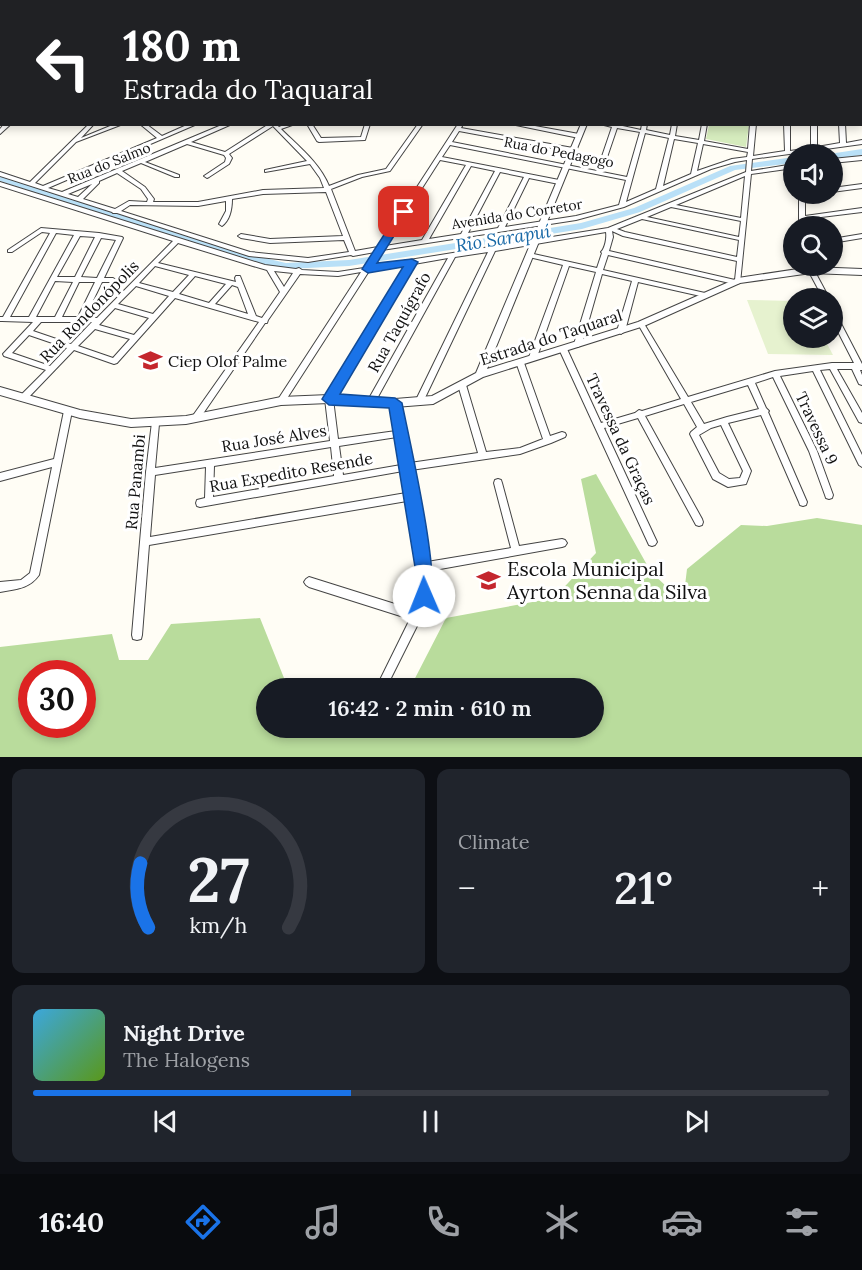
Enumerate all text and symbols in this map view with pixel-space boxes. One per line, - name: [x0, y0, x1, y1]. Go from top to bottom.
- text: 180 m: [123, 19, 240, 73]
- icon: left: [24, 24, 102, 102]
- text: Estrada do Taquaral: [123, 72, 373, 106]
- street label: Rua do Pedagogo: [503, 133, 615, 171]
- street label: Rua do Salmo: [65, 138, 153, 188]
- map controls: [783, 144, 843, 348]
- button: sound: [783, 144, 843, 204]
- pin: [378, 186, 429, 237]
- icon: arrive: [387, 195, 420, 228]
- street label: Avenida do Corretor: [449, 195, 584, 233]
- button: search: [783, 216, 843, 276]
- water label: Rio Sarapuí: [454, 219, 552, 257]
- street label: Rua Rondonópolis: [35, 256, 143, 366]
- street label: Rua Taquígrafo: [363, 268, 435, 376]
- button: layers: [783, 288, 843, 348]
- street label: Estrada do Taquaral: [477, 305, 625, 369]
- school or university icon: Ciep Olof Palme: [137, 348, 163, 374]
- place label: Ciep Olof Palme: [168, 351, 288, 371]
- street label: Travessa da Graças: [582, 370, 660, 508]
- street label: Travessa 9: [791, 388, 843, 468]
- street label: Rua José Alves: [220, 420, 328, 456]
- street label: Rua Panambi: [121, 433, 149, 531]
- street label: Rua Expedito Resende: [208, 448, 374, 496]
- place label: Escola Municipal Ayrton Senna da Silva: [506, 556, 707, 604]
- position arrow: [392, 564, 456, 628]
- school or university icon: Escola Municipal Ayrton Senna da Silva: [476, 567, 502, 593]
- speed limit sign: 30: [18, 660, 96, 738]
- text: 16:42 · 2 min · 610 m: [328, 694, 532, 722]
- text: Climate: [458, 829, 530, 854]
- text: 27: [187, 839, 250, 919]
- text: 21°: [614, 859, 673, 916]
- text: −: [458, 867, 476, 909]
- text: +: [811, 867, 829, 909]
- text: km/h: [190, 911, 248, 939]
- text: Night Drive: [123, 1019, 245, 1047]
- text: The Halogens: [123, 1047, 250, 1072]
- icon: previous: [149, 1105, 182, 1138]
- icon: pause: [414, 1105, 447, 1138]
- icon: next: [680, 1105, 713, 1138]
- icon: directions: [182, 1201, 224, 1243]
- icon: music: [302, 1201, 344, 1243]
- icon: phone: [422, 1201, 464, 1243]
- icon: climate: [541, 1201, 583, 1243]
- icon: car: [661, 1201, 703, 1243]
- icon: filters: [781, 1201, 823, 1243]
- text: 16:40: [39, 1205, 104, 1239]

